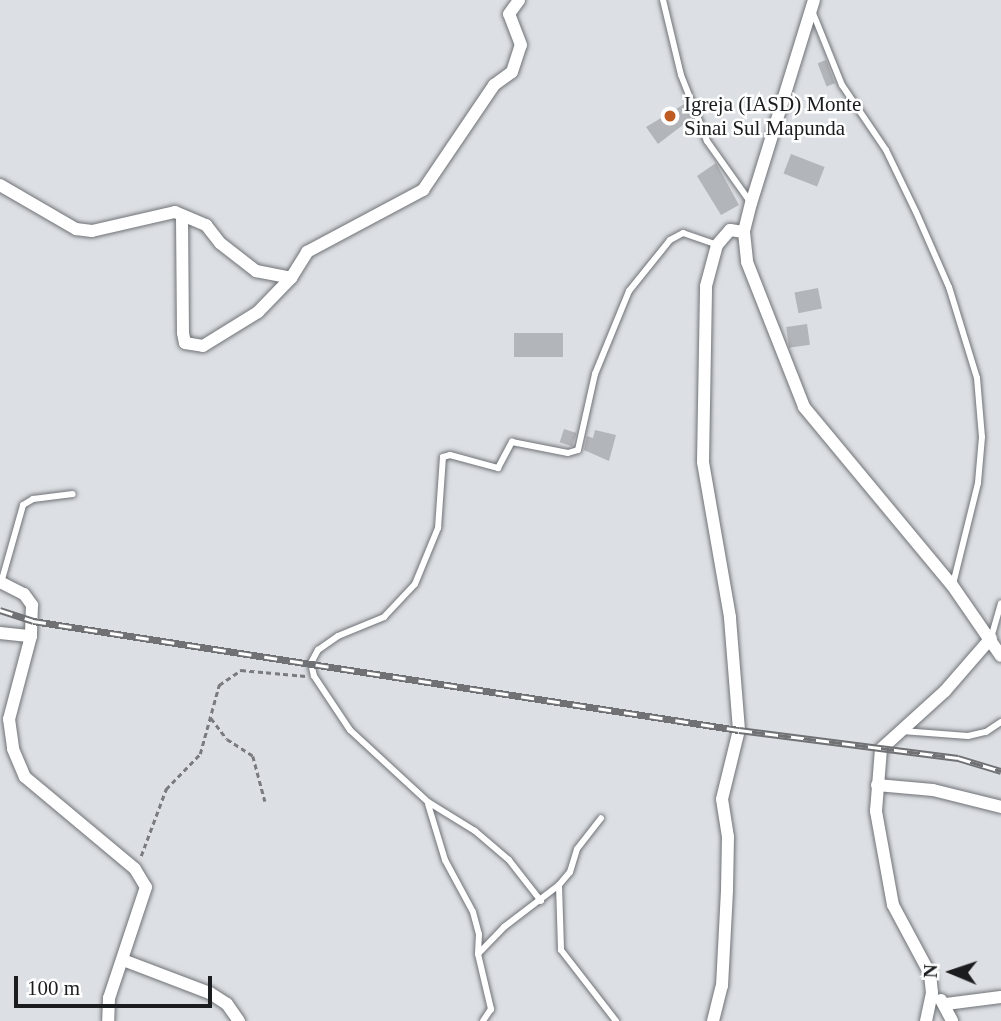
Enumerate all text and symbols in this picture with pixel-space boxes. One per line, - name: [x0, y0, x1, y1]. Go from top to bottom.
- place label: Igreja (IASD) Monte Sinai Sul Mapunda: [684, 91, 861, 141]
- marker: Igreja (IASD) Monte Sinai Sul Mapunda: [662, 108, 678, 124]
- north arrow: [917, 937, 987, 1007]
- scale bar: [18, 962, 215, 1006]
- text: N: [920, 964, 941, 978]
- text: 100 m: [27, 976, 80, 1000]

